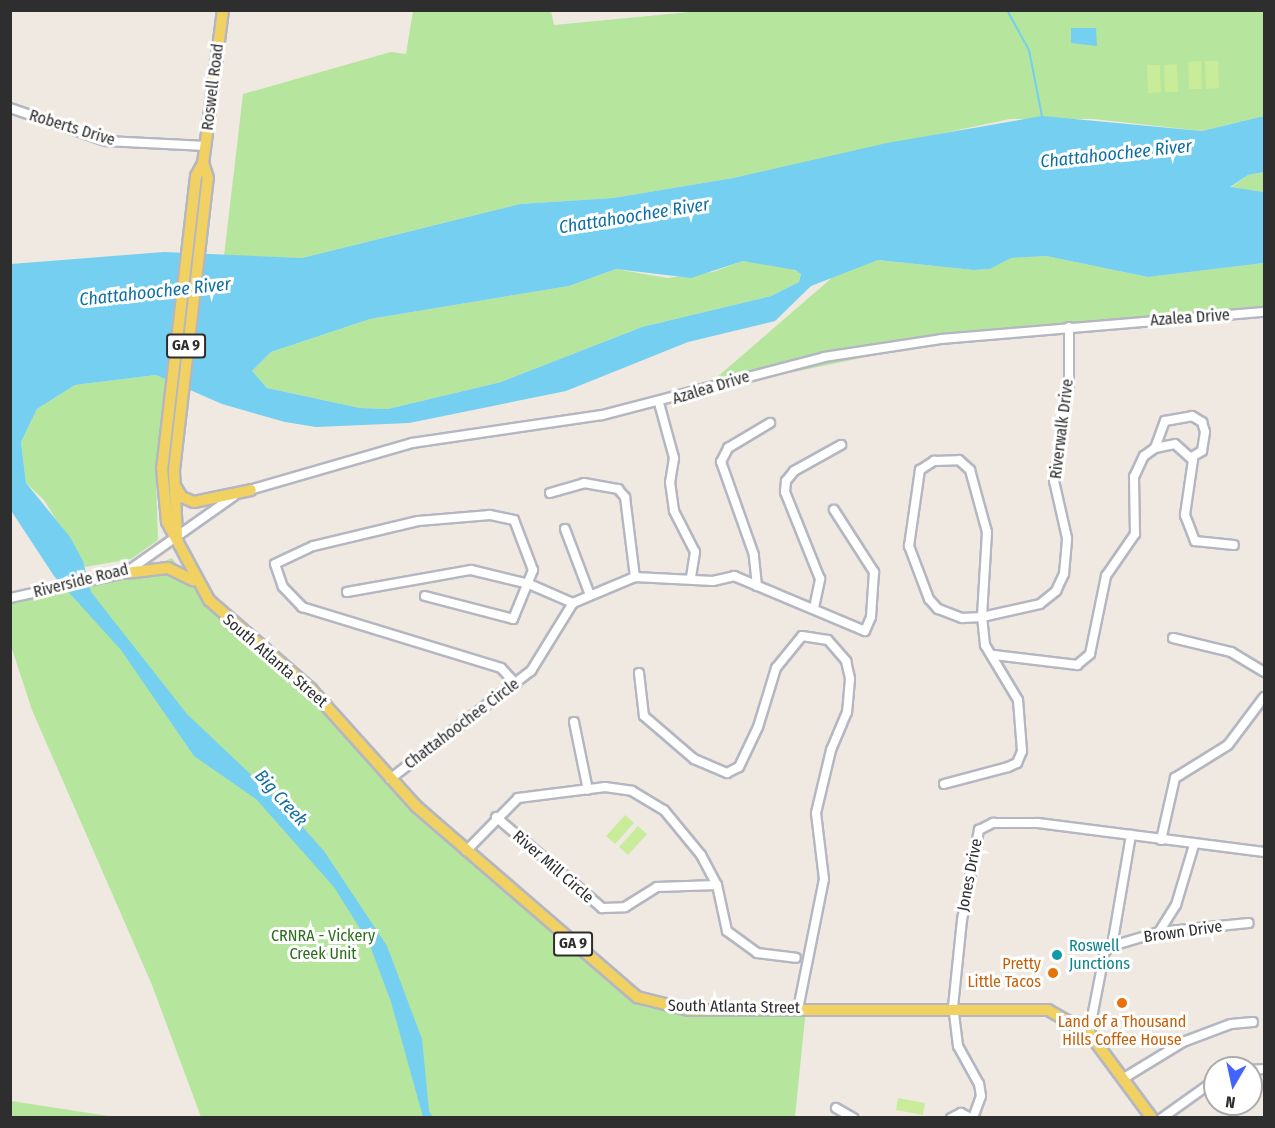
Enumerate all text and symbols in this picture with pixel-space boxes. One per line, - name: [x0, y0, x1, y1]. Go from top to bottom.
- street label: Roswell Road: [198, 42, 228, 132]
- street label: Roberts Drive: [27, 106, 117, 150]
- water label: Chattahoochee River: [1039, 135, 1193, 173]
- water label: Chattahoochee River: [557, 193, 711, 239]
- water label: Chattahoochee River: [78, 273, 232, 311]
- street label: Azalea Drive: [1150, 306, 1230, 330]
- road number: GA 9: [165, 334, 207, 358]
- street label: Azalea Drive: [670, 367, 752, 409]
- street label: Riverwalk Drive: [1046, 378, 1078, 480]
- street label: Riverside Road: [31, 560, 131, 602]
- street label: South Atlanta Street: [219, 610, 331, 712]
- street label: Chattahoochee Circle: [401, 675, 523, 773]
- water label: Big Creek: [250, 765, 312, 831]
- street label: River Mill Circle: [509, 827, 597, 907]
- street label: Jones Drive: [954, 837, 986, 913]
- street label: Brown Drive: [1143, 917, 1223, 947]
- park label: CRNRA - Vickery Creek Unit: [271, 926, 375, 964]
- road number: GA 9: [552, 932, 594, 956]
- place label: Roswell Junctions: [1069, 936, 1130, 974]
- marker: Roswell Junctions: [1050, 948, 1064, 962]
- place label: Pretty Little Tacos: [968, 954, 1041, 992]
- marker: Pretty Little Tacos: [1046, 966, 1060, 980]
- street label: South Atlanta Street: [668, 996, 800, 1018]
- marker: Land of a Thousand Hills Coffee House: [1115, 996, 1129, 1010]
- place label: Land of a Thousand Hills Coffee House: [1058, 1012, 1186, 1050]
- north arrow: [1203, 1056, 1263, 1116]
- text: N: [1224, 1092, 1237, 1112]

